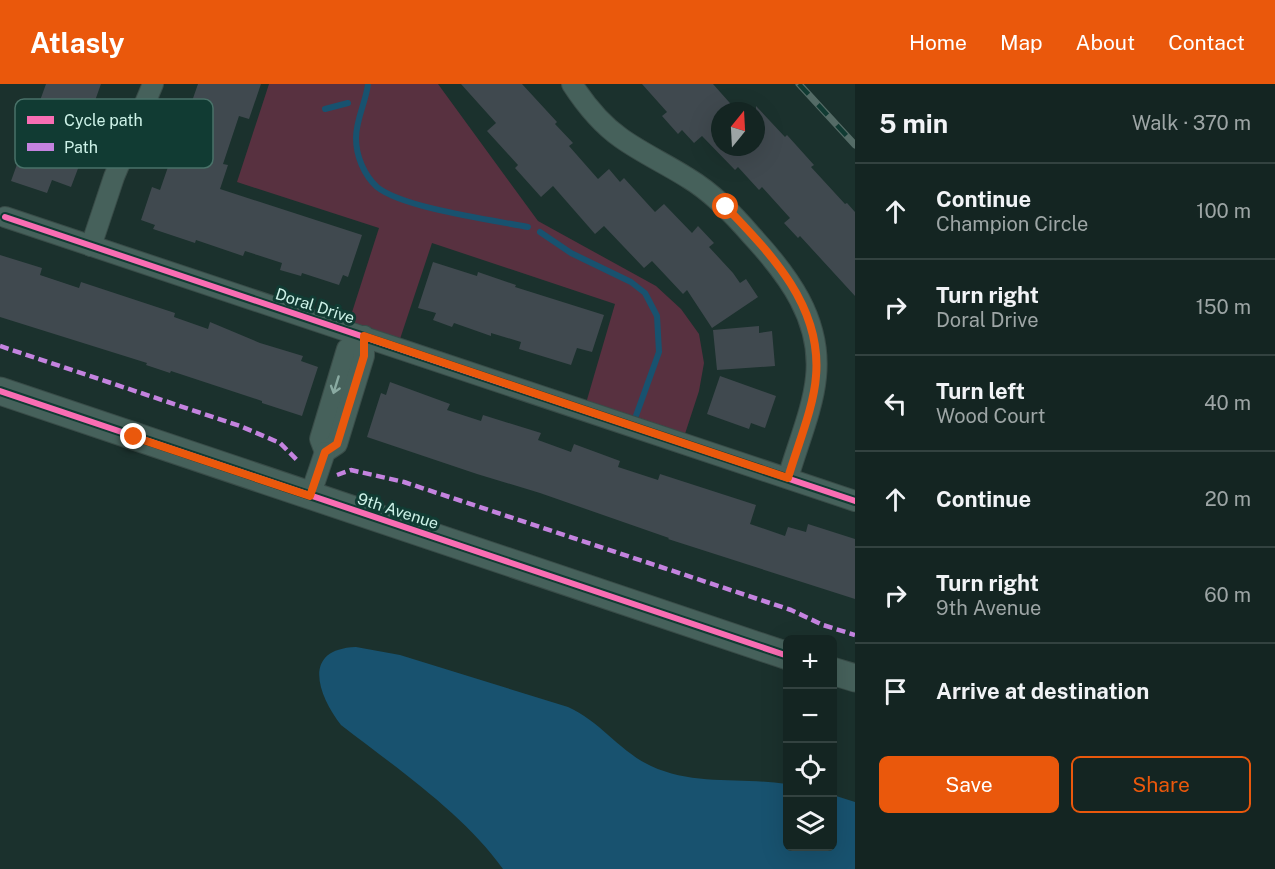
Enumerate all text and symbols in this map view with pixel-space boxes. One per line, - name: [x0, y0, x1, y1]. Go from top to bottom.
- text: Atlasly: [30, 26, 124, 59]
- text: Home: [909, 30, 967, 55]
- text: Map: [1000, 30, 1043, 55]
- text: About: [1076, 30, 1135, 55]
- text: Contact: [1168, 30, 1245, 55]
- legend: [15, 99, 213, 168]
- north arrow: [711, 102, 765, 156]
- text: 5 min: [879, 108, 948, 139]
- text: Cycle path: [64, 111, 143, 130]
- text: Walk · 370 m: [1132, 111, 1251, 135]
- text: Path: [64, 138, 98, 157]
- text: Continue: [936, 186, 1031, 212]
- route start: [712, 193, 738, 219]
- icon: ahead: [879, 195, 912, 228]
- text: 100 m: [1196, 199, 1251, 223]
- text: Champion Circle: [936, 212, 1088, 236]
- text: Turn right: [936, 282, 1039, 308]
- street label: Doral Drive: [273, 284, 357, 328]
- icon: right: [879, 291, 912, 324]
- text: 150 m: [1196, 295, 1251, 319]
- text: Doral Drive: [936, 308, 1038, 332]
- one-way arrow: [330, 375, 341, 394]
- text: Turn left: [936, 378, 1025, 404]
- icon: left: [879, 387, 912, 420]
- text: 40 m: [1204, 391, 1251, 415]
- text: Wood Court: [936, 404, 1046, 428]
- route end: [120, 423, 146, 449]
- icon: ahead: [879, 483, 912, 516]
- text: Continue: [936, 486, 1031, 512]
- text: 20 m: [1205, 487, 1251, 511]
- street label: 9th Avenue: [355, 489, 441, 533]
- text: Turn right: [936, 570, 1039, 596]
- icon: right: [879, 579, 912, 612]
- text: 60 m: [1204, 583, 1251, 607]
- text: 9th Avenue: [936, 596, 1041, 620]
- map controls: [783, 635, 837, 851]
- button: +: [783, 635, 837, 689]
- icon: arrive: [879, 675, 912, 708]
- text: Arrive at destination: [936, 678, 1149, 704]
- button: −: [783, 689, 837, 743]
- button: locate: [783, 743, 837, 797]
- button: Save: [879, 756, 1059, 813]
- button: Share: [1071, 756, 1251, 813]
- button: layers: [783, 797, 837, 851]

